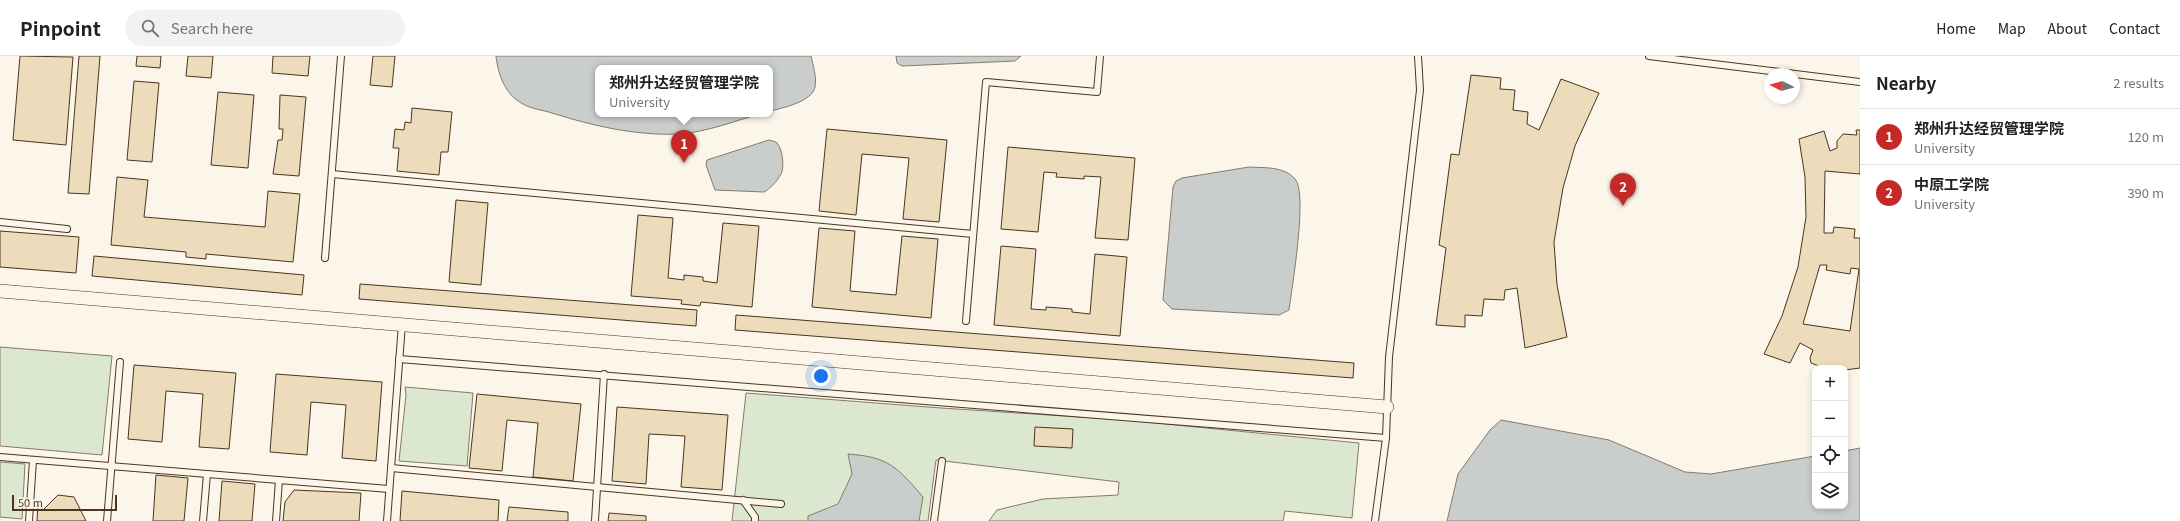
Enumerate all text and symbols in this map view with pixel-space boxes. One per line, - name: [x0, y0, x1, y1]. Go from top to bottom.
- search box: [125, 10, 405, 46]
- text: Pinpoint: [20, 14, 101, 41]
- icon: search: [139, 17, 161, 39]
- text: Search here: [171, 17, 253, 38]
- text: Home: [1936, 18, 1976, 38]
- text: Map: [1998, 18, 2026, 38]
- text: About: [2048, 18, 2087, 38]
- text: Contact: [2109, 18, 2160, 38]
- popup: [595, 65, 773, 117]
- north arrow: [1764, 68, 1800, 104]
- text: Nearby: [1876, 70, 1936, 95]
- text: 郑州升达经贸管理学院: [609, 71, 759, 92]
- text: 2 results: [2113, 73, 2164, 92]
- text: University: [609, 92, 670, 111]
- text: 郑州升达经贸管理学院: [1914, 117, 2064, 138]
- text: 1: [1885, 127, 1893, 146]
- text: 120 m: [2127, 127, 2164, 146]
- pin: 1: [671, 130, 697, 163]
- text: University: [1914, 138, 1975, 157]
- pin: 2: [1610, 173, 1636, 206]
- text: 中原工学院: [1914, 173, 1989, 194]
- text: 2: [1885, 183, 1893, 202]
- text: 390 m: [2127, 183, 2164, 202]
- text: University: [1914, 194, 1975, 213]
- map controls: [1812, 365, 1848, 509]
- button: +: [1812, 365, 1848, 401]
- your location: [811, 366, 831, 386]
- button: −: [1812, 401, 1848, 437]
- button: locate: [1812, 437, 1848, 473]
- button: layers: [1812, 473, 1848, 509]
- scale bar: [12, 493, 117, 512]
- text: 50 m: [18, 494, 43, 510]

